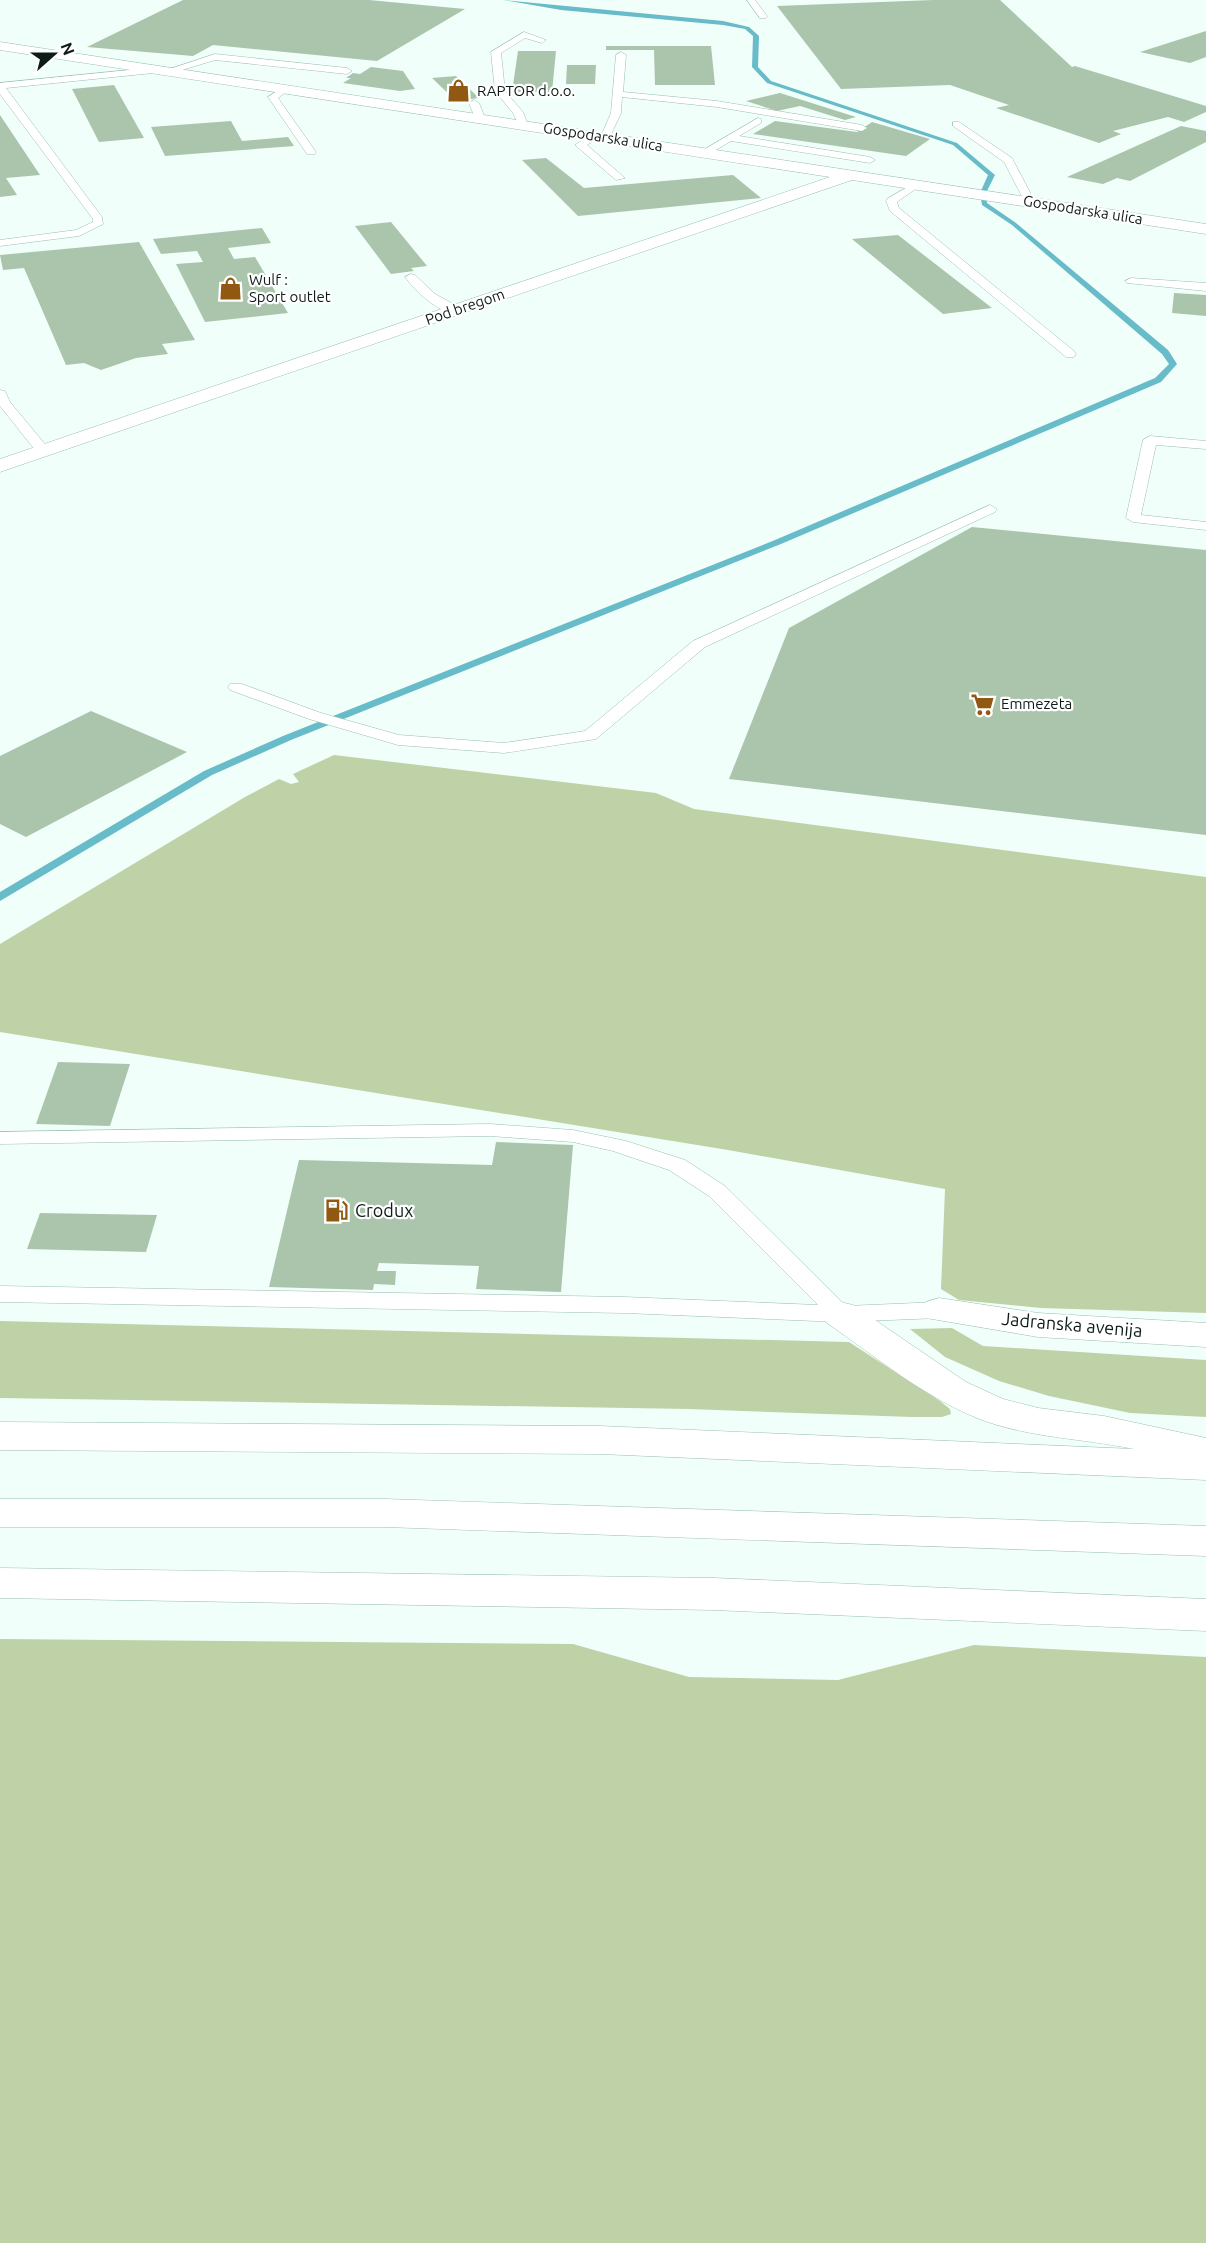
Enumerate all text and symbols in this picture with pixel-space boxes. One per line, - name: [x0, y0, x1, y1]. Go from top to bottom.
- north arrow: [24, 24, 84, 84]
- text: N: [57, 40, 79, 57]
- shop icon: RAPTOR d.o.o.: [446, 78, 472, 104]
- place label: RAPTOR d.o.o.: [477, 82, 575, 99]
- street label: Gospodarska ulica: [542, 119, 664, 154]
- street label: Gospodarska ulica: [1022, 192, 1144, 227]
- place label: Wulf : Sport outlet: [249, 271, 331, 305]
- shop icon: Wulf : Sport outlet: [218, 276, 244, 302]
- street label: Pod bregom: [423, 285, 507, 328]
- supermarket icon: Emmezeta: [970, 691, 996, 717]
- place label: Emmezeta: [1001, 695, 1072, 712]
- fuel station icon: Crodux: [324, 1198, 350, 1224]
- place label: Crodux: [355, 1200, 413, 1220]
- street label: Jadranska avenija: [1001, 1308, 1143, 1340]

